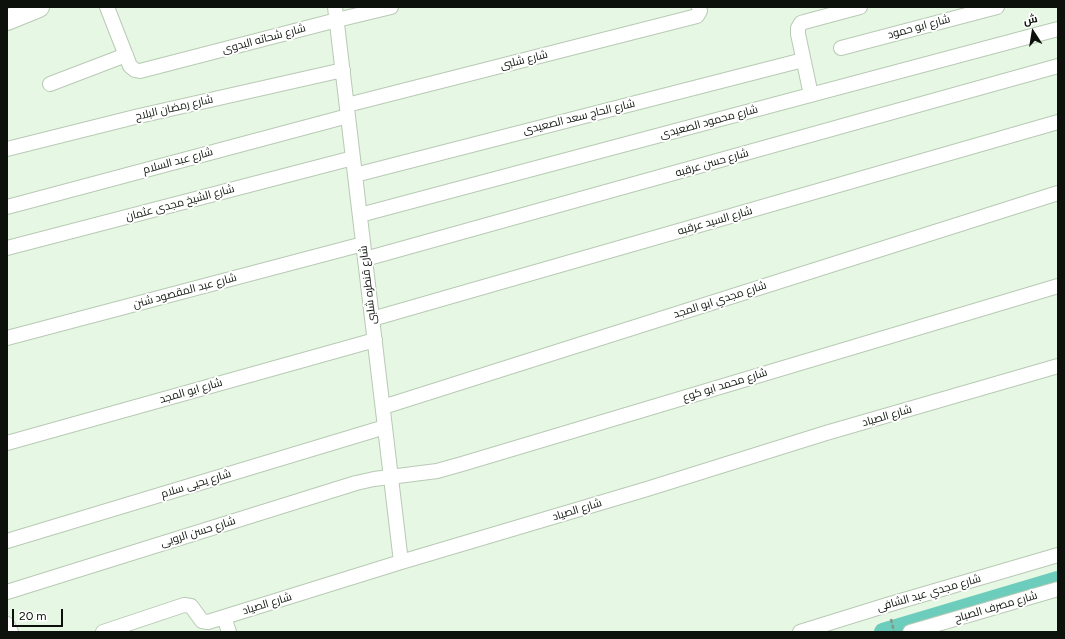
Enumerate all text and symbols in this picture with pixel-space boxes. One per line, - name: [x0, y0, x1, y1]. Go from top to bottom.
- street label: شارع ابو حمود: [886, 12, 952, 42]
- north arrow: [1013, 12, 1053, 52]
- text: ش: [1022, 12, 1039, 28]
- street label: شارع شحاته البدوى: [221, 22, 307, 56]
- street label: شارع شلبى: [499, 48, 549, 72]
- street label: شارع رمضان البلاح: [134, 93, 214, 123]
- street label: شارع الحاج سعد الصعيدى: [522, 97, 636, 137]
- street label: شارع محمود الصعيدى: [659, 103, 759, 141]
- street label: شارع عبد السلام: [141, 145, 215, 177]
- street label: شارع حسن عرقبه: [674, 146, 750, 180]
- street label: شارع الشيخ مجدى عثمان: [124, 182, 236, 224]
- street label: شارع السيد عرقبه: [676, 204, 754, 238]
- street label: شارع قنطره شلبى: [357, 245, 379, 325]
- street label: شارع عبد المقصود شنن: [132, 271, 238, 311]
- street label: شارع مجدي ابو المجد: [672, 279, 768, 321]
- street label: شارع محمد ابو كوع: [681, 366, 769, 404]
- street label: شارع ابو المجد: [158, 376, 224, 406]
- street label: شارع الصياد: [861, 403, 913, 429]
- street label: شارع يحيى سلام: [159, 467, 233, 501]
- street label: شارع الصياد: [551, 496, 603, 524]
- street label: شارع حسن الروبى: [159, 514, 237, 550]
- street label: شارع مجدي عبد الشافى: [876, 572, 982, 614]
- street label: شارع مصرف الصباح: [953, 589, 1039, 625]
- street label: شارع الصياد: [241, 590, 293, 618]
- scale bar: [14, 601, 65, 627]
- text: 20 m: [19, 609, 47, 623]

